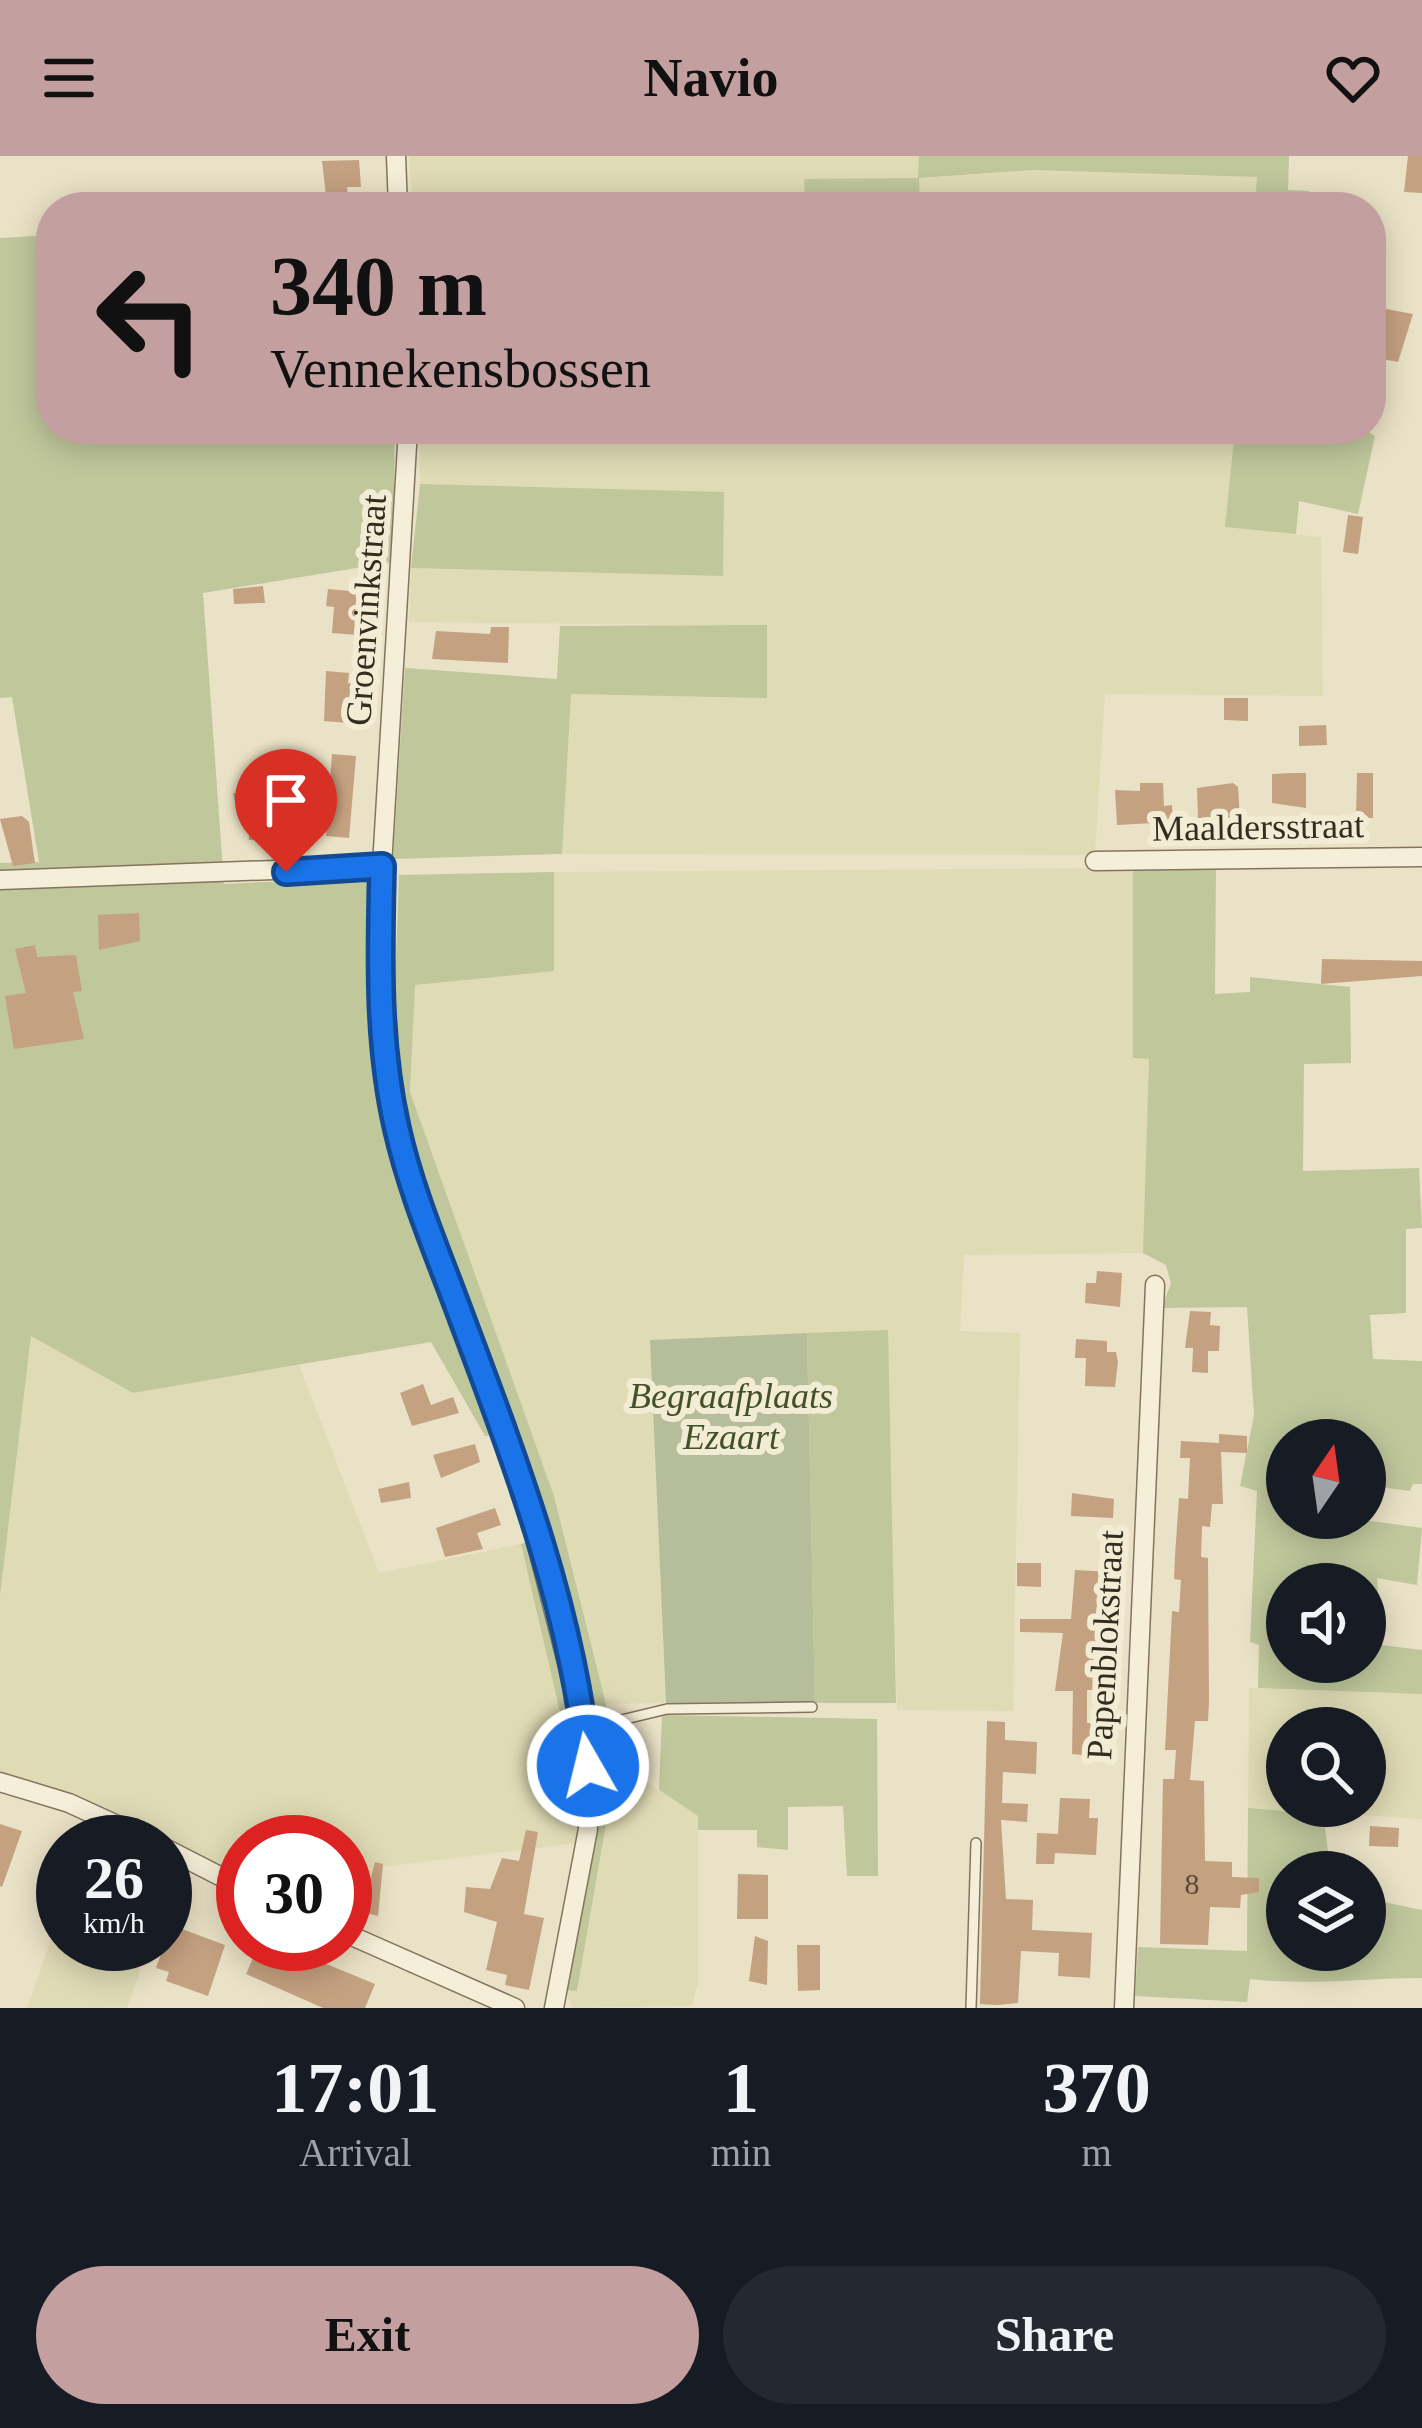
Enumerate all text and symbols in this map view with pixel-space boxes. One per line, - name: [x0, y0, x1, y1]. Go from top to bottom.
- icon: menu: [36, 45, 102, 111]
- icon: heart: [1320, 45, 1386, 111]
- text: Navio: [644, 48, 779, 108]
- icon: left: [72, 240, 228, 396]
- text: 340 m: [270, 240, 487, 333]
- text: Vennekensbossen: [270, 339, 651, 399]
- street label: Groenvinkstraat: [338, 493, 394, 727]
- pin: [235, 749, 337, 872]
- icon: arrive: [253, 767, 319, 833]
- street label: Maaldersstraat: [1152, 805, 1364, 849]
- park label: Begraafplaats Ezaart: [629, 1376, 833, 1457]
- north arrow: [1266, 1419, 1386, 1539]
- map controls: [1266, 1419, 1386, 1971]
- street label: Papenblokstraat: [1079, 1529, 1131, 1761]
- button: sound: [1266, 1563, 1386, 1683]
- position arrow: [525, 1703, 651, 1829]
- button: search: [1266, 1707, 1386, 1827]
- speed limit sign: 30: [216, 1815, 372, 1971]
- text: 26: [84, 1845, 144, 1911]
- button: layers: [1266, 1851, 1386, 1971]
- house number: 8: [1185, 1867, 1200, 1900]
- text: km/h: [83, 1906, 145, 1939]
- text: 17:01: [271, 2048, 439, 2128]
- text: 1: [723, 2048, 759, 2128]
- text: 370: [1043, 2048, 1151, 2128]
- text: Arrival: [299, 2131, 412, 2174]
- text: min: [711, 2131, 771, 2174]
- text: m: [1081, 2131, 1112, 2174]
- button: Exit: [36, 2266, 699, 2404]
- button: Share: [723, 2266, 1386, 2404]

